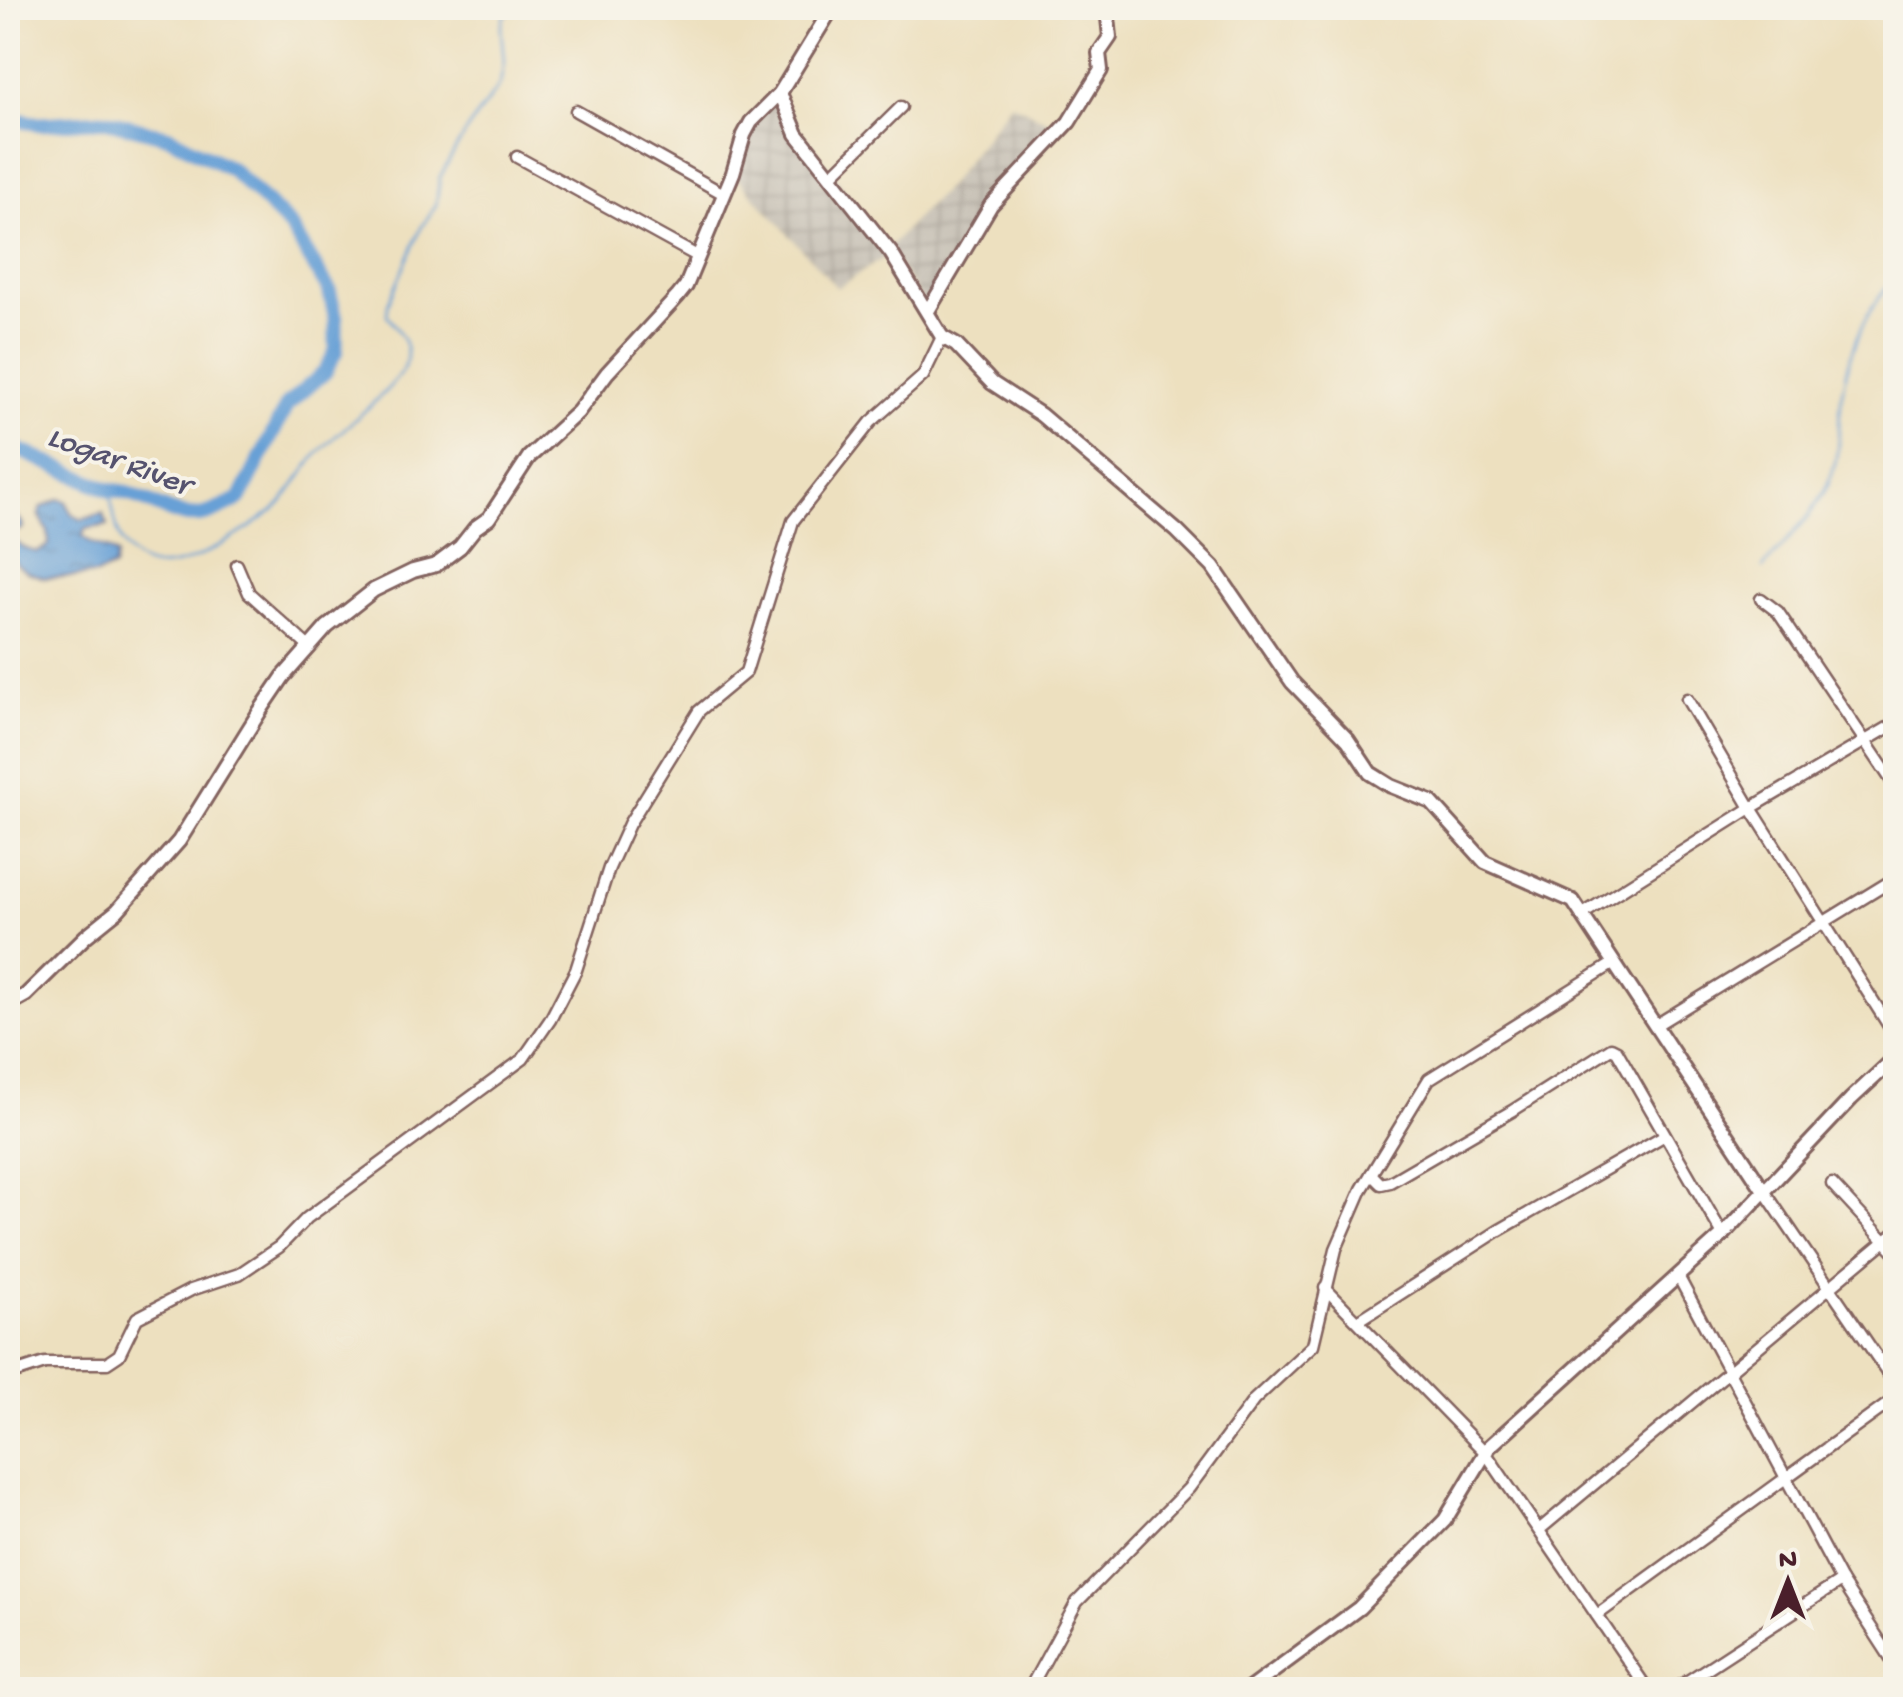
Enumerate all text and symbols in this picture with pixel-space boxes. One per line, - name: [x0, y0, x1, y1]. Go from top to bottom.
- water label: Logar River: [42, 419, 200, 508]
- north arrow: [1738, 1532, 1838, 1632]
- text: N: [1779, 1545, 1797, 1578]

